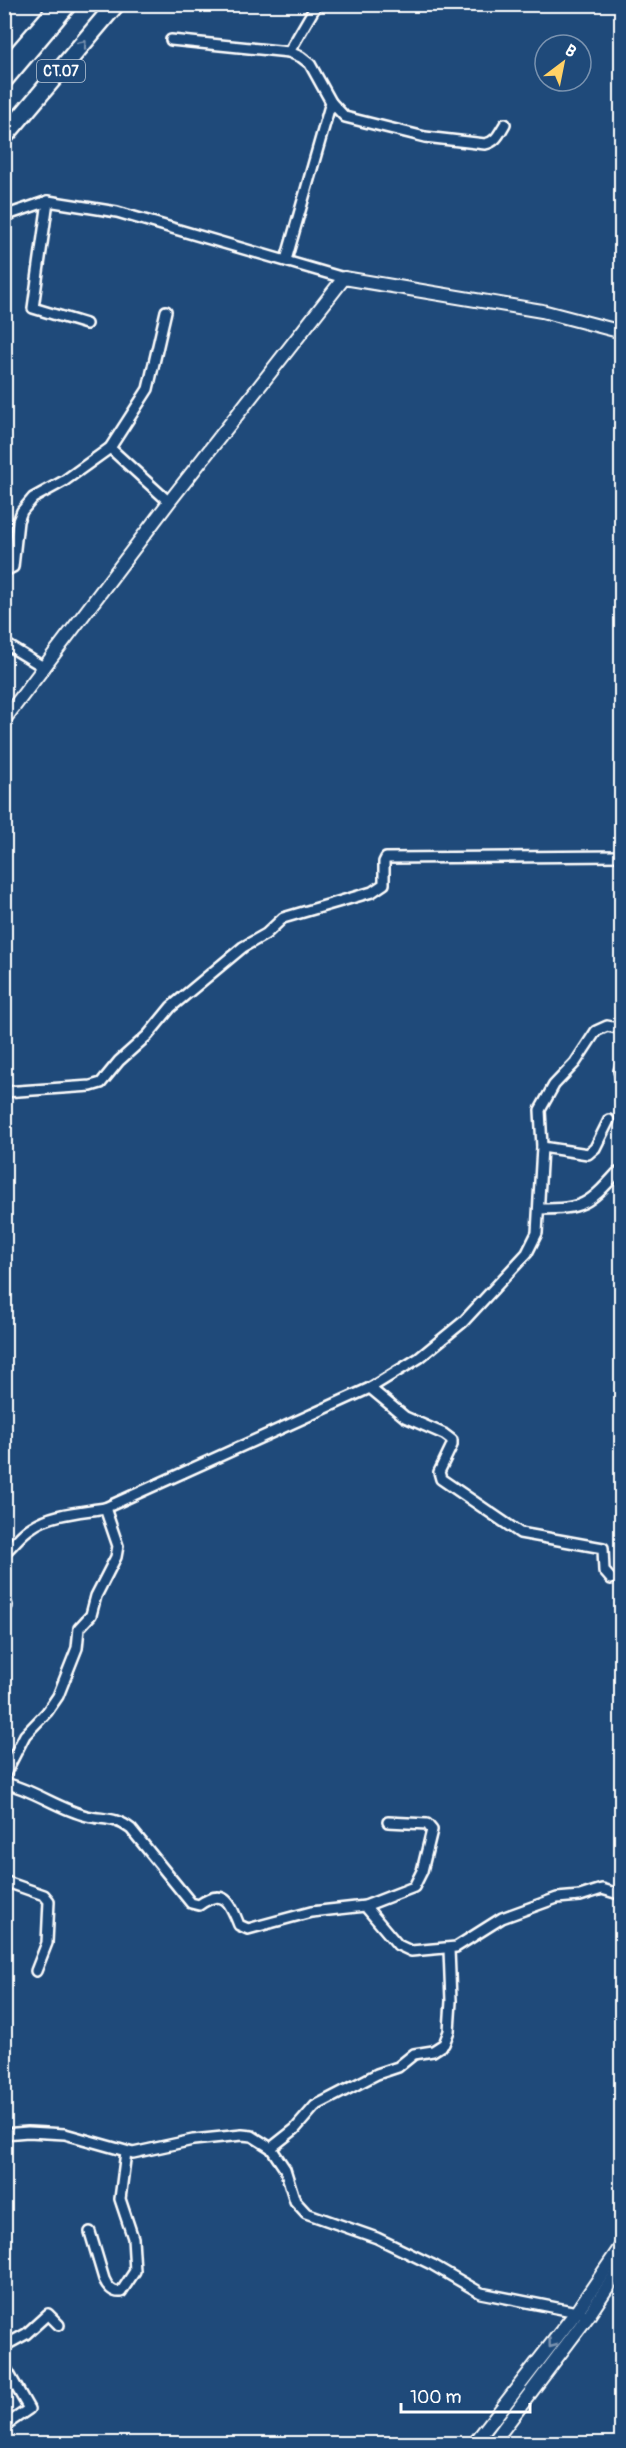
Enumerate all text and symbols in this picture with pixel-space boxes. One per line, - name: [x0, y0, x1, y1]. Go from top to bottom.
- north arrow: [533, 33, 593, 93]
- one-way arrow: [76, 40, 87, 51]
- text: B: [561, 40, 580, 62]
- road number: CT.07: [37, 60, 85, 82]
- one-way arrow: [548, 2338, 559, 2349]
- scale bar: [401, 2376, 530, 2414]
- text: 100 m: [410, 2386, 462, 2409]

